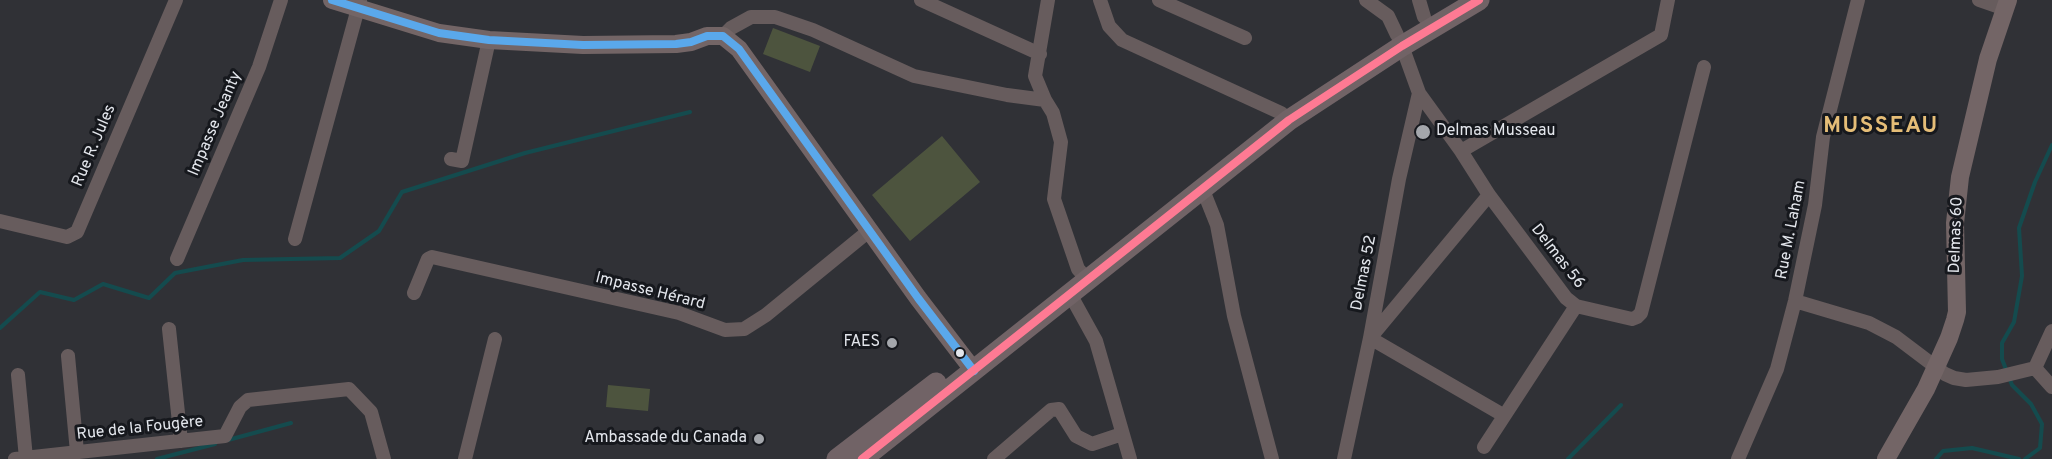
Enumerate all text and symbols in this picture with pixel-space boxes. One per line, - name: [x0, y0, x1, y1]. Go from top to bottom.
- street label: Impasse Jeanty: [185, 69, 247, 179]
- street label: Rue R. Jules: [69, 102, 121, 190]
- district label: MUSSEAU: [1823, 115, 1939, 141]
- place label: Delmas Musseau: [1436, 122, 1556, 142]
- marker: Delmas Musseau: [1414, 123, 1432, 141]
- street label: Rue M. Laham: [1773, 179, 1811, 281]
- street label: Delmas 60: [1946, 196, 1968, 274]
- street label: Delmas 56: [1526, 221, 1588, 293]
- street label: Delmas 52: [1348, 234, 1382, 312]
- street label: Impasse Hérard: [593, 269, 707, 315]
- place label: FAES: [844, 333, 880, 353]
- marker: FAES: [885, 336, 899, 350]
- unlabelled marker: [954, 347, 966, 359]
- street label: Rue de la Fougère: [76, 413, 204, 445]
- place label: Ambassade du Canada: [584, 429, 747, 449]
- marker: Ambassade du Canada: [752, 432, 766, 446]

